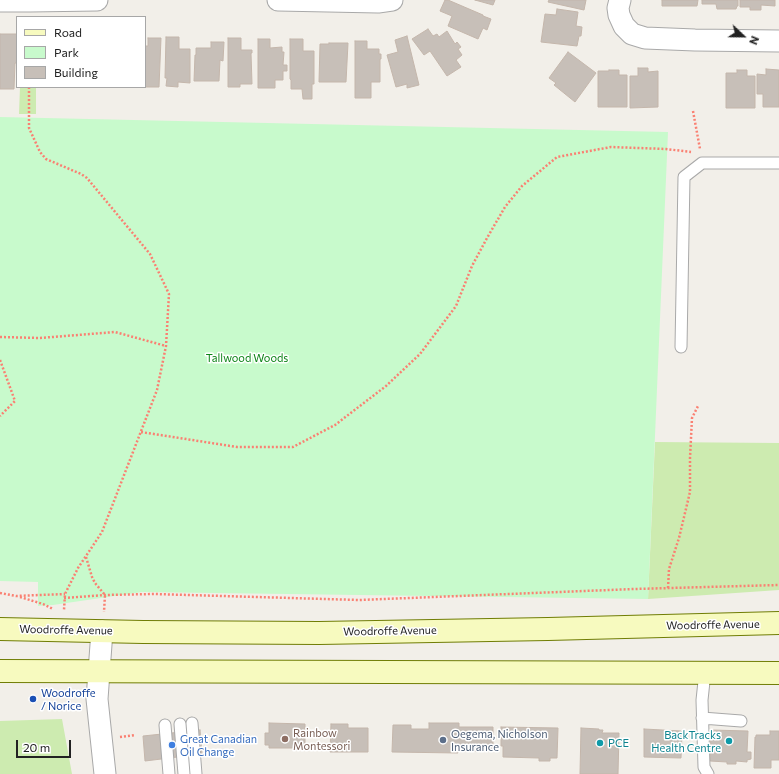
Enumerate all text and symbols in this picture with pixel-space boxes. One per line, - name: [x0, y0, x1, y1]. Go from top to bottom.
- legend: [16, 16, 146, 88]
- north arrow: [723, 16, 763, 56]
- text: Road: [54, 25, 82, 39]
- text: N: [747, 34, 762, 47]
- text: Park: [54, 45, 79, 59]
- text: Building: [54, 65, 98, 79]
- park label: Tallwood Woods: [206, 351, 288, 365]
- street label: Woodroffe Avenue: [666, 618, 760, 632]
- street label: Woodroffe Avenue: [19, 623, 113, 637]
- street label: Woodroffe Avenue: [343, 624, 437, 638]
- place label: Woodroffe / Norice: [41, 686, 96, 712]
- marker: Woodroffe / Norice: [28, 694, 38, 704]
- place label: Rainbow Montessori: [293, 726, 350, 752]
- place label: Oegema, Nicholson Insurance: [451, 727, 548, 753]
- place label: BackTracks Health Centre: [651, 728, 721, 754]
- scale bar: [18, 732, 73, 758]
- place label: Great Canadian Oil Change: [180, 732, 257, 758]
- marker: Rainbow Montessori: [280, 734, 290, 744]
- marker: Oegema, Nicholson Insurance: [438, 735, 448, 745]
- place label: PCE: [608, 736, 629, 750]
- marker: BackTracks Health Centre: [724, 736, 734, 746]
- marker: PCE: [595, 738, 605, 748]
- text: 20 m: [23, 740, 50, 754]
- marker: Great Canadian Oil Change: [167, 740, 177, 750]

